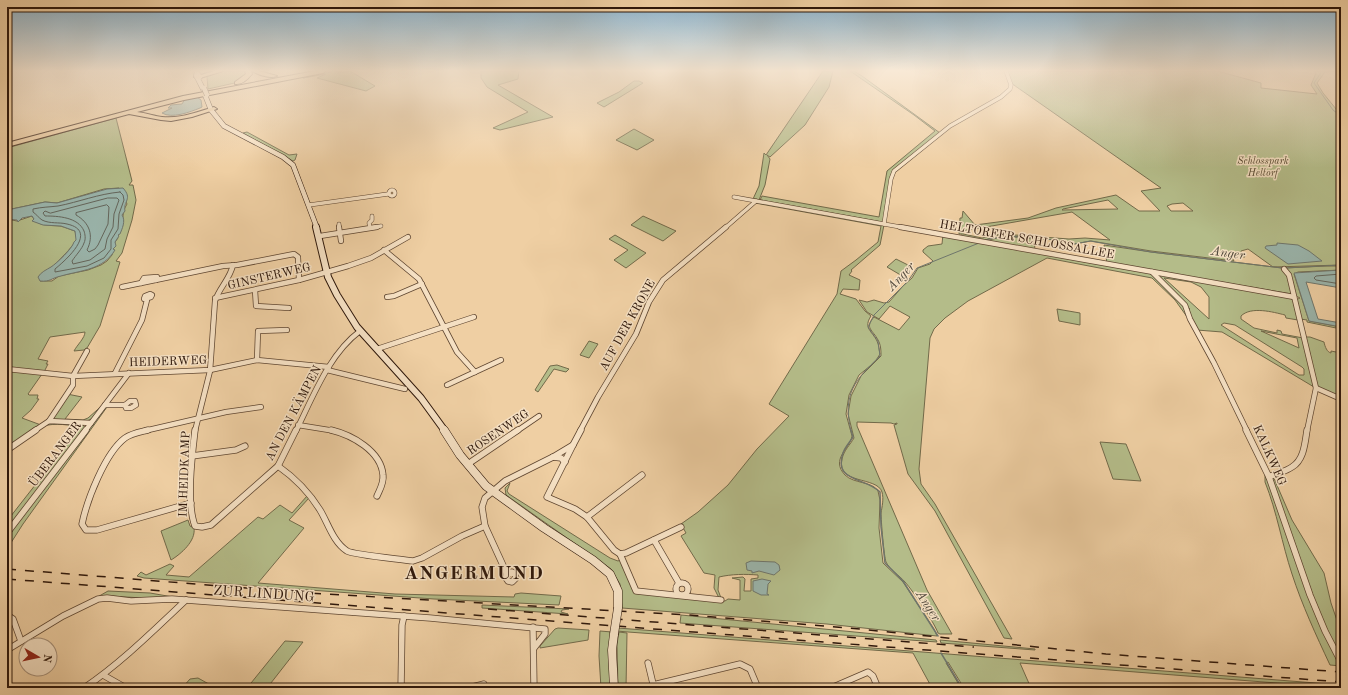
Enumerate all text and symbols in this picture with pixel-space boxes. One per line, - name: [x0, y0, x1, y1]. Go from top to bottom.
- park label: Schlosspark Heltorf: [1237, 156, 1289, 179]
- street label: HELTORFER SCHLOSSALLEE: [938, 219, 1115, 261]
- water label: Anger: [1209, 245, 1246, 262]
- water label: Anger: [884, 260, 918, 295]
- street label: GINSTERWEG: [226, 261, 312, 292]
- street label: AUF DER KRONE: [598, 278, 658, 373]
- street label: HEIDERWEG: [129, 355, 208, 369]
- street label: AN DEN KÄMPEN: [260, 362, 324, 463]
- street label: ROSENWEG: [465, 408, 532, 458]
- street label: ÜBERANGER: [24, 417, 84, 490]
- street label: KALKWEG: [1250, 423, 1288, 488]
- street label: IM HEIDKAMP: [177, 431, 193, 517]
- district label: ANGERMUND: [404, 565, 544, 584]
- street label: ZUR LINDUNG: [213, 583, 315, 605]
- water label: Anger: [912, 587, 943, 624]
- north arrow: [18, 637, 58, 677]
- text: N: [40, 653, 52, 664]

